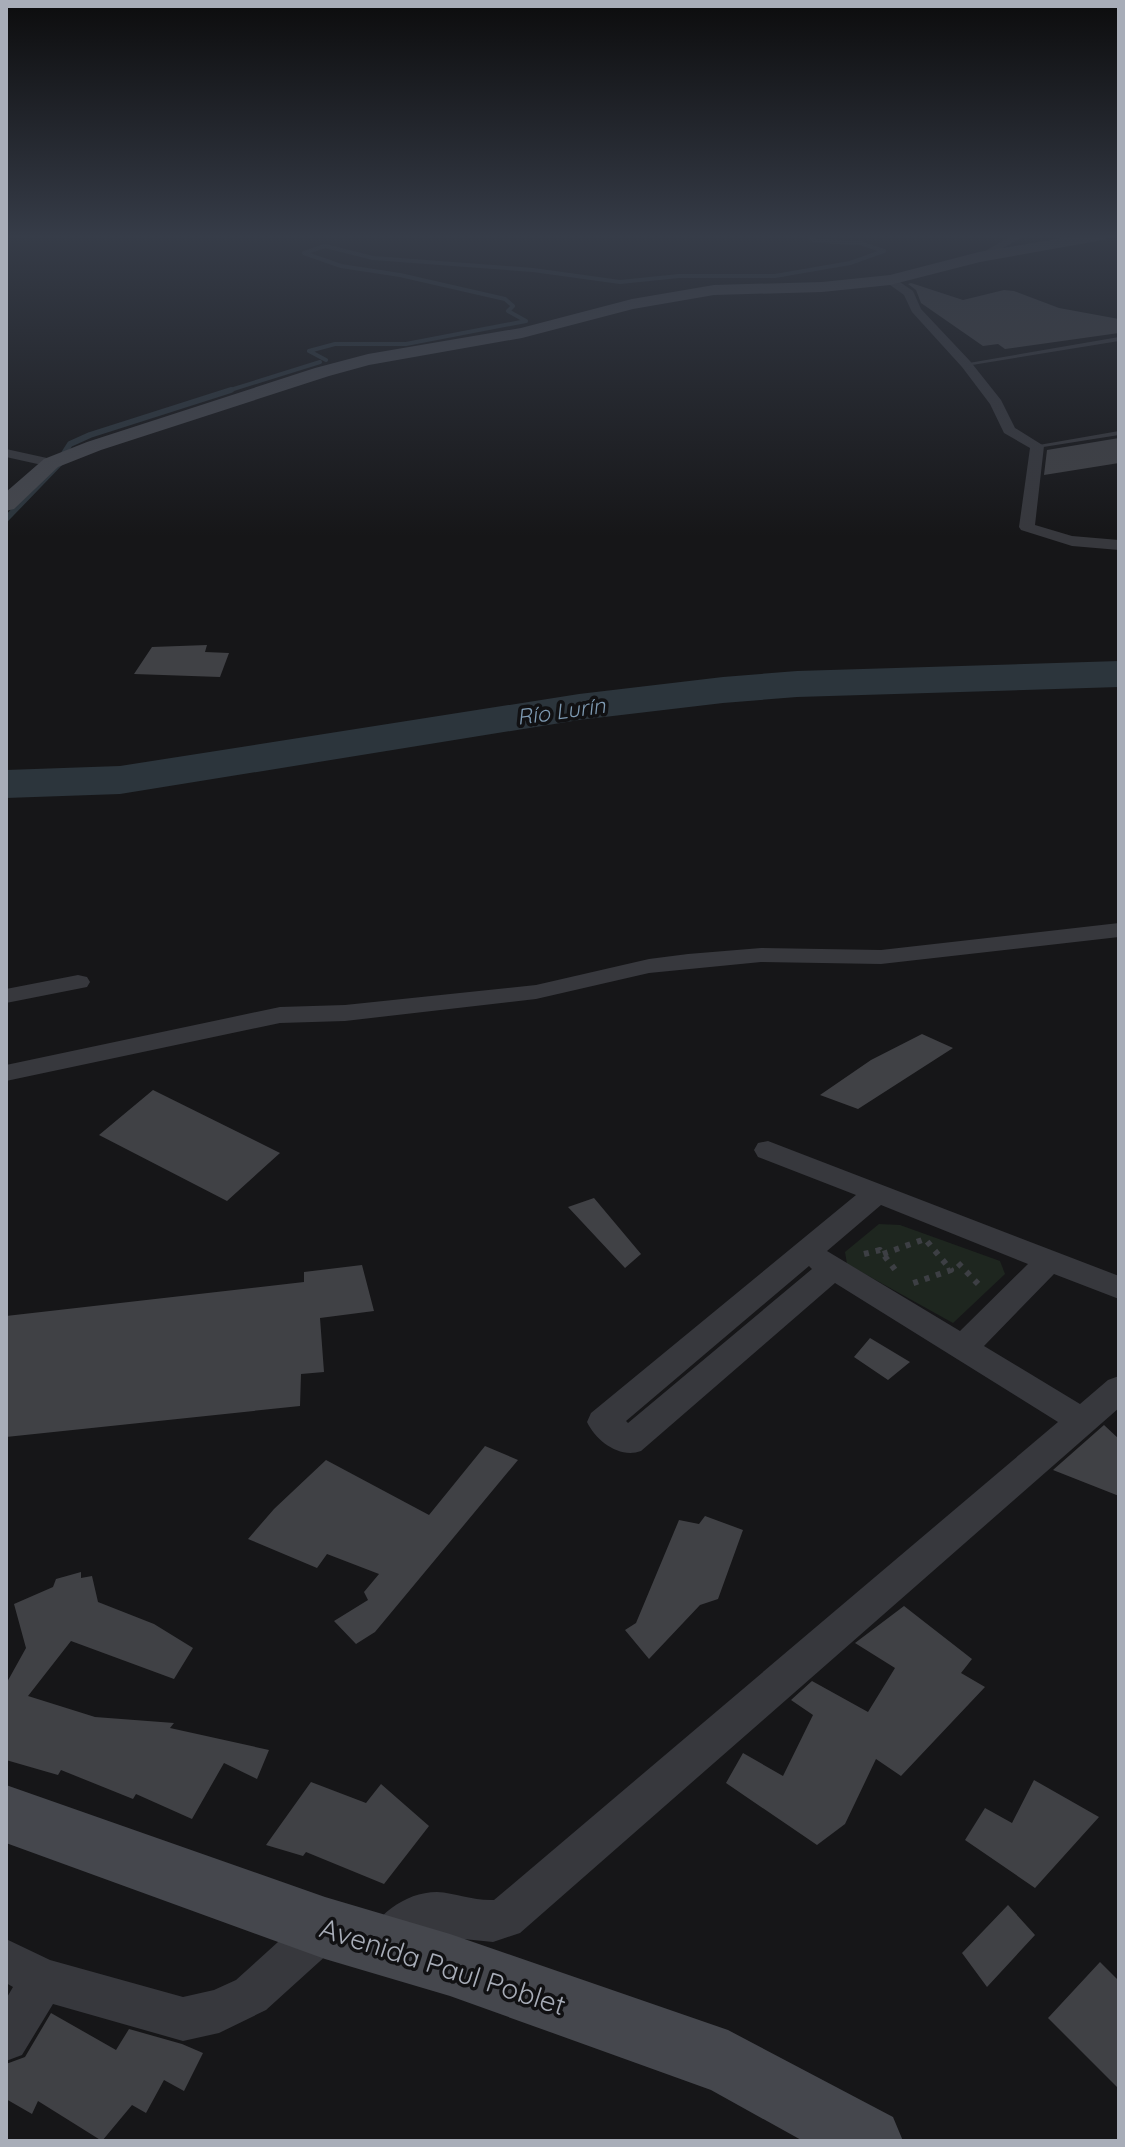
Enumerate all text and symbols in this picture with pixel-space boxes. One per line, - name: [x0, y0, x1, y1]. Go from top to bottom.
- water label: Río Lurín: [515, 691, 608, 731]
- street label: Avenida Paul Poblet: [316, 1910, 570, 2022]

